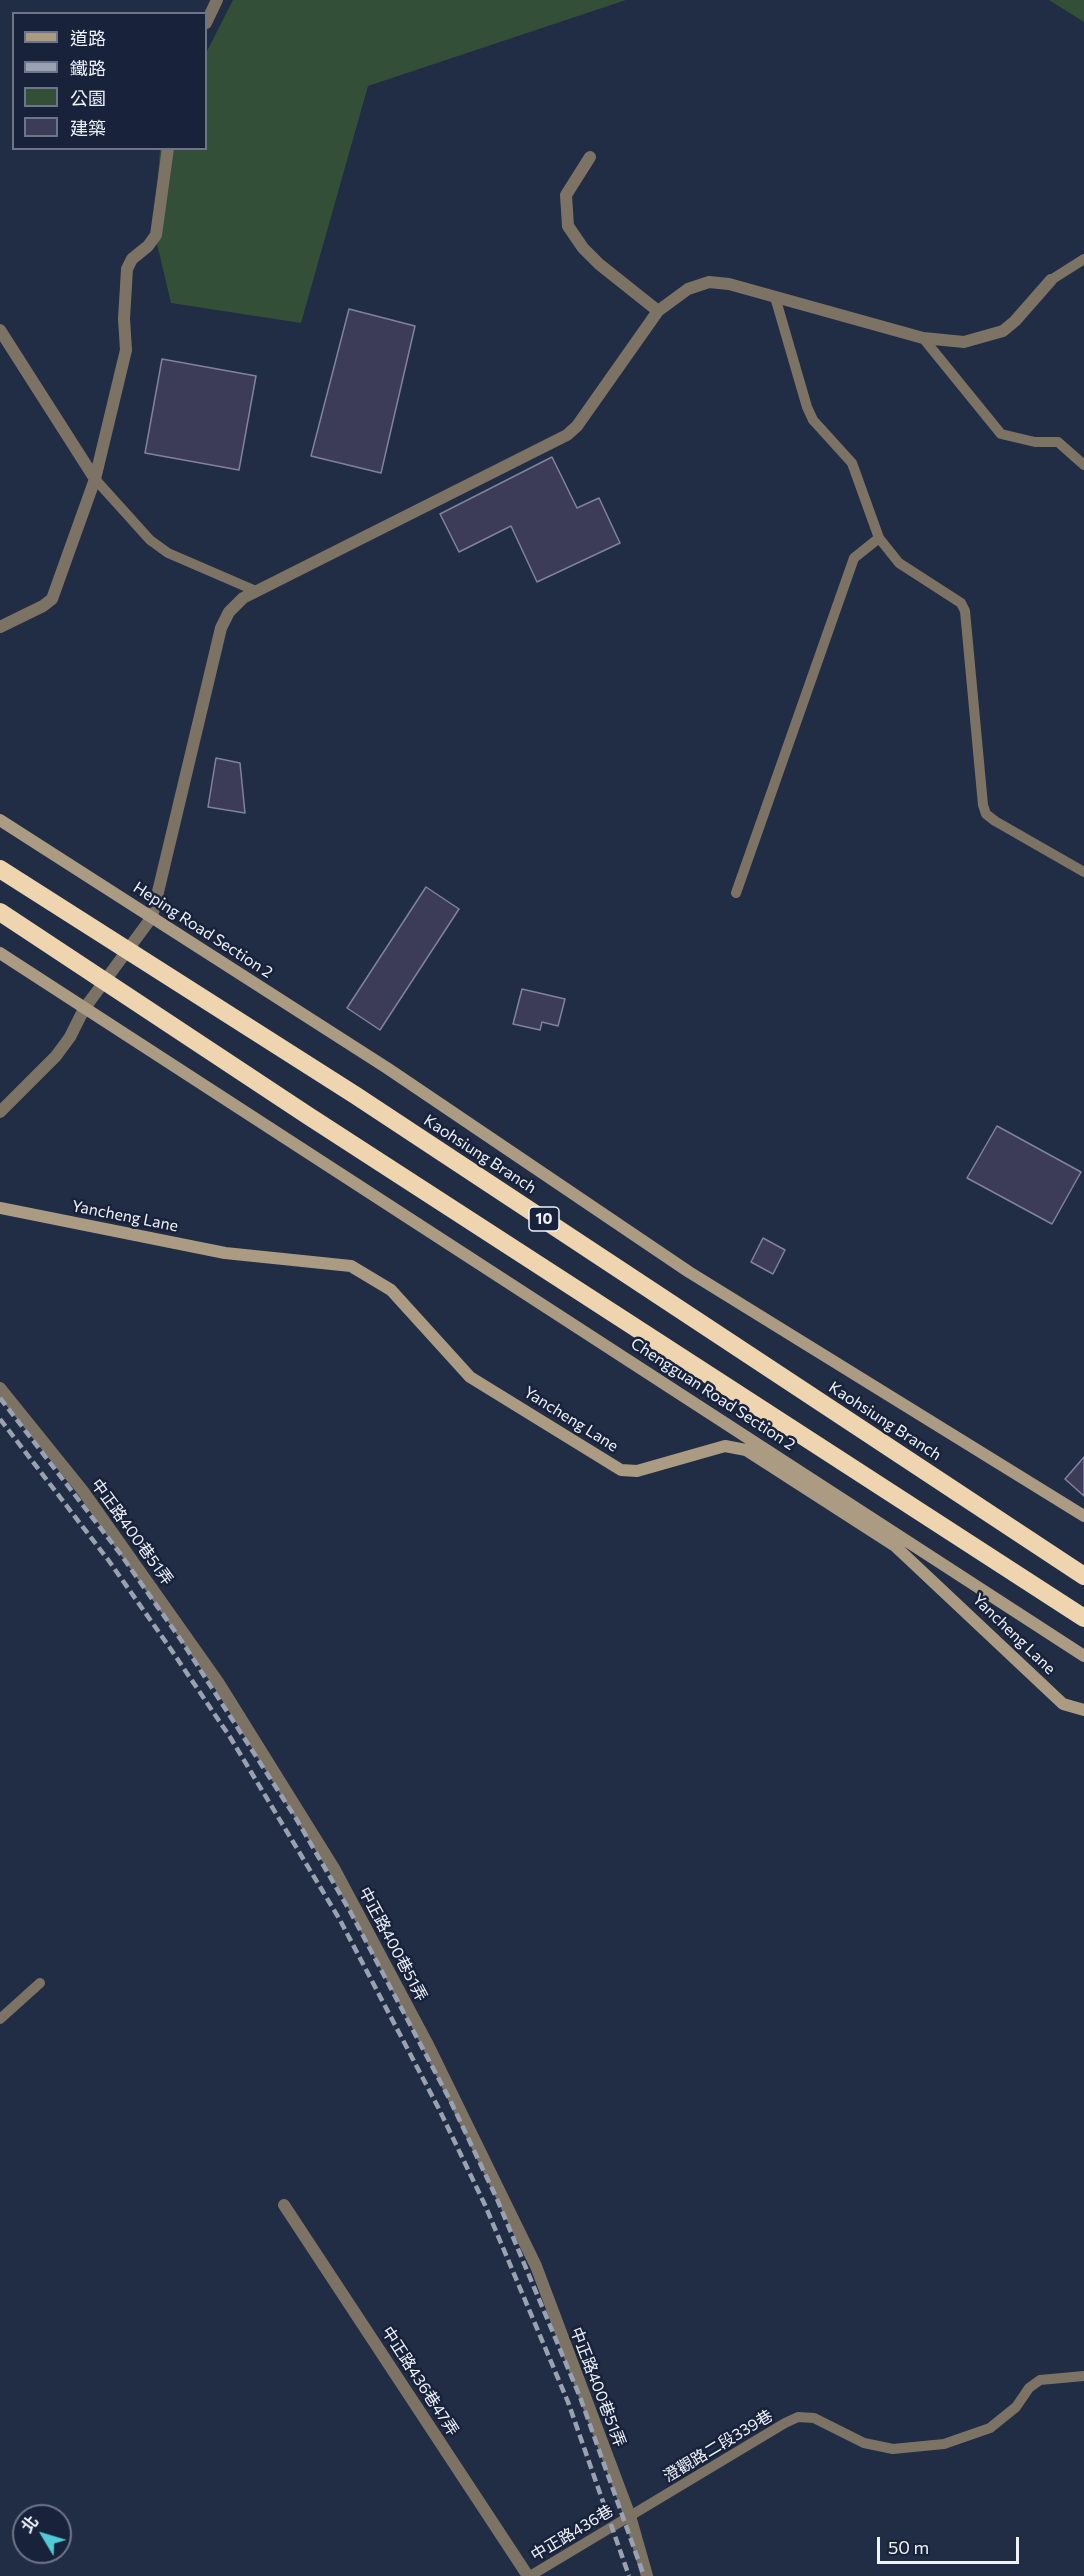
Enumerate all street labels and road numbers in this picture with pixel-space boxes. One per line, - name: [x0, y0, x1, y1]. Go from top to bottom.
- street label: Heping Road Section 2: [130, 878, 276, 982]
- street label: Kaohsiung Branch: [420, 1110, 540, 1198]
- street label: Yancheng Lane: [70, 1196, 180, 1236]
- road number: 10: [529, 1207, 559, 1231]
- street label: Chengguan Road Section 2: [627, 1334, 799, 1454]
- street label: Kaohsiung Branch: [825, 1377, 945, 1465]
- street label: Yancheng Lane: [520, 1382, 622, 1456]
- street label: 中正路400巷51弄: [87, 1475, 177, 1589]
- street label: Yancheng Lane: [969, 1590, 1059, 1678]
- street label: 中正路400巷51弄: [355, 1884, 431, 2004]
- street label: 中正路436巷47弄: [378, 2323, 462, 2439]
- street label: 中正路400巷51弄: [566, 2325, 630, 2449]
- street label: 澄觀路二段339巷: [660, 2406, 776, 2486]
- street label: 中正路436巷: [527, 2501, 617, 2565]

